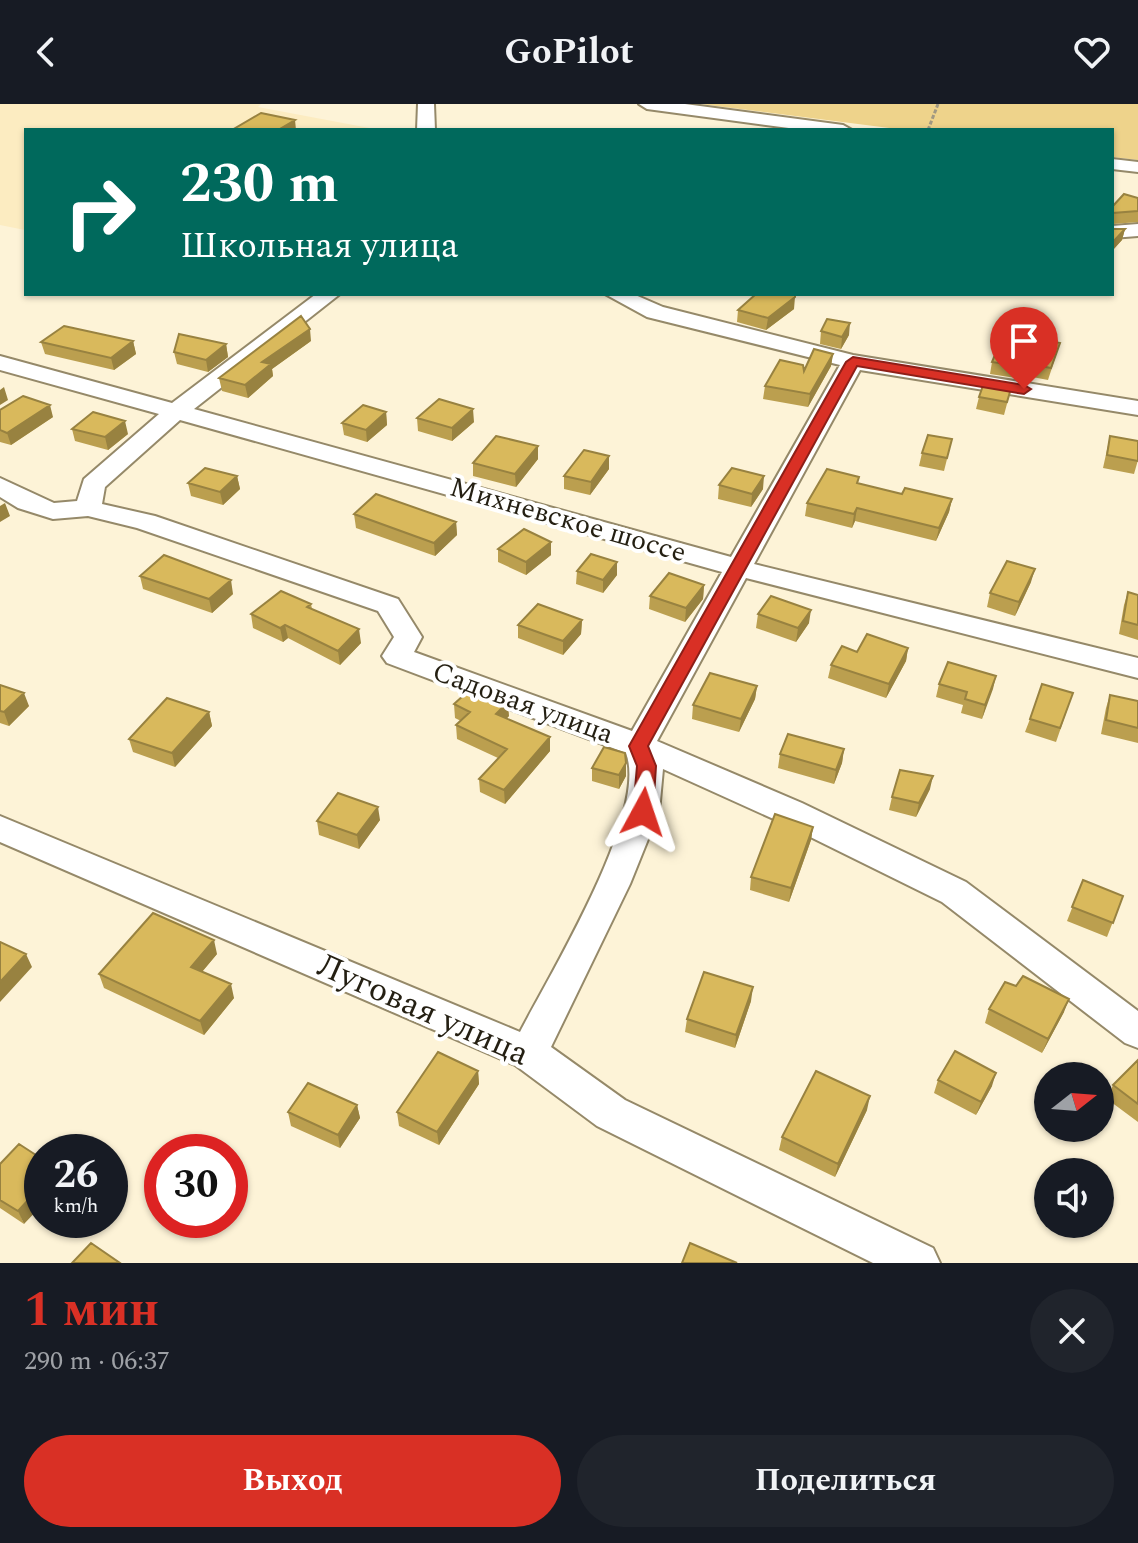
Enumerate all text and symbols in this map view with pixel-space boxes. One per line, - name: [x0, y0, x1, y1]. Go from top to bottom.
- text: GoPilot: [504, 25, 634, 80]
- icon: back: [24, 30, 68, 74]
- icon: heart: [1070, 30, 1114, 74]
- text: 230 m: [180, 142, 339, 227]
- icon: right: [48, 160, 152, 264]
- text: Школьная улица: [180, 219, 459, 274]
- pin: [990, 307, 1058, 389]
- icon: arrive: [1002, 319, 1046, 363]
- street label: Михневское шоссе: [445, 466, 691, 574]
- street label: Садовая улица: [426, 650, 620, 756]
- position arrow: [601, 770, 685, 854]
- street label: Луговая улица: [308, 940, 538, 1080]
- north arrow: [1034, 1062, 1114, 1142]
- map controls: [1034, 1062, 1114, 1238]
- speed limit sign: 30: [144, 1134, 248, 1238]
- text: 26: [54, 1145, 98, 1206]
- button: sound: [1034, 1158, 1114, 1238]
- text: km/h: [54, 1191, 99, 1221]
- text: 1 мин: [24, 1274, 159, 1347]
- button: close: [1030, 1289, 1114, 1373]
- text: 290 m · 06:37: [24, 1341, 170, 1381]
- button: Выход: [24, 1435, 561, 1527]
- button: Поделиться: [577, 1435, 1114, 1527]

